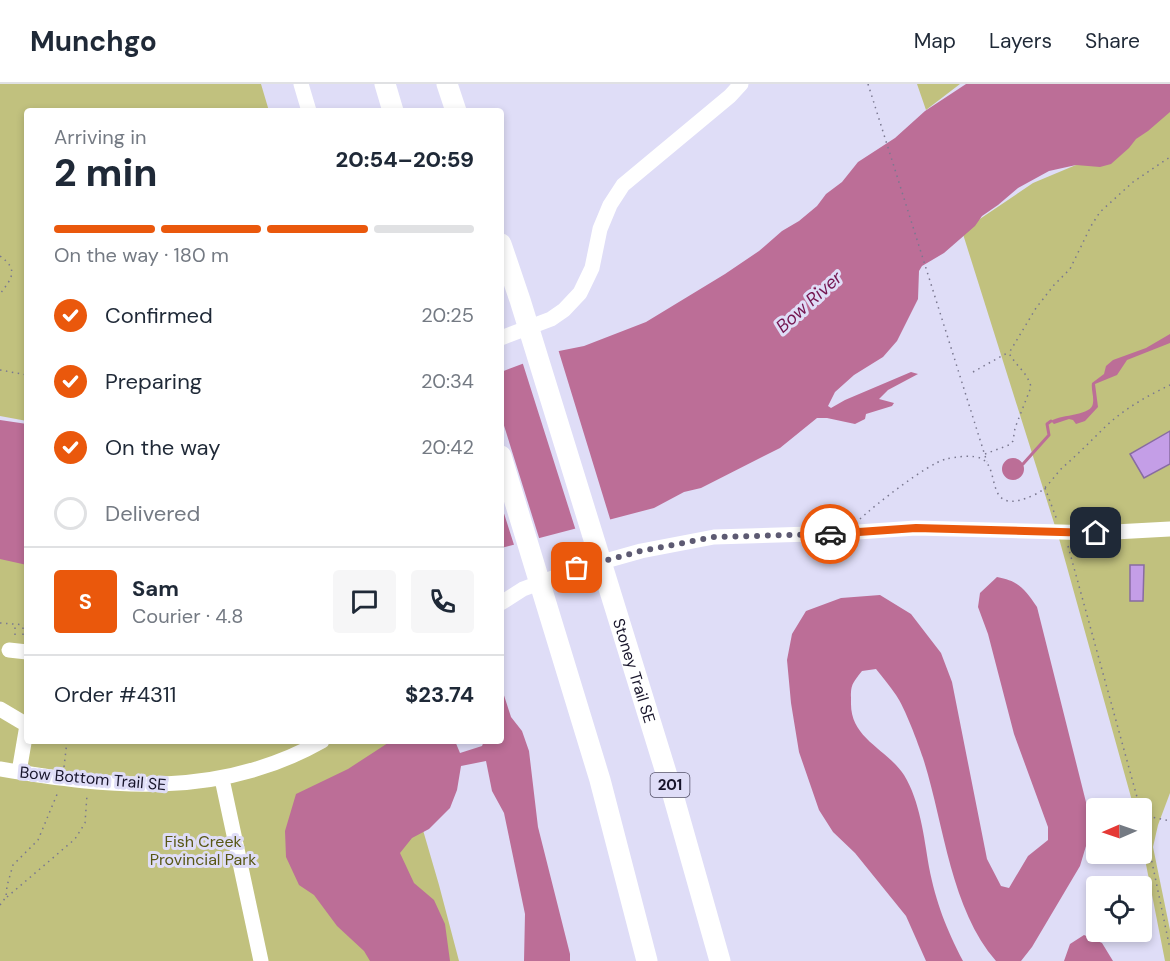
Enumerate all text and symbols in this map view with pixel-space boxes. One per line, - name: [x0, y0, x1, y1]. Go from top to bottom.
- text: Munchgo: [30, 23, 157, 60]
- text: Map: [914, 27, 956, 55]
- text: Layers: [989, 27, 1052, 55]
- text: Share: [1085, 27, 1140, 55]
- text: Arriving in: [54, 124, 146, 150]
- text: 20:54–20:59: [336, 145, 474, 174]
- text: 2 min: [54, 147, 158, 198]
- text: On the way · 180 m: [54, 242, 229, 268]
- water label: Bow River: [771, 265, 848, 338]
- icon: check: [54, 299, 87, 332]
- text: Confirmed: [105, 301, 213, 330]
- text: 20:25: [421, 302, 474, 328]
- icon: check: [54, 365, 87, 398]
- text: Preparing: [105, 367, 202, 396]
- text: 20:34: [421, 368, 474, 394]
- icon: check: [54, 431, 87, 464]
- text: On the way: [105, 433, 220, 462]
- text: 20:42: [421, 434, 474, 460]
- text: Delivered: [105, 499, 200, 528]
- courier: [800, 504, 860, 564]
- pin: [1070, 507, 1121, 558]
- icon: home: [1079, 516, 1112, 549]
- icon: car: [814, 518, 847, 551]
- pin: [551, 542, 602, 593]
- icon: bag: [560, 551, 593, 584]
- button: chat: [333, 570, 396, 633]
- button: phone: [411, 570, 474, 633]
- text: Sam: [132, 574, 179, 603]
- text: S: [79, 587, 92, 616]
- text: Courier · 4.8: [132, 603, 243, 629]
- street label: Stoney Trail SE: [608, 616, 660, 726]
- text: Order #4311: [54, 680, 176, 709]
- text: $23.74: [405, 680, 474, 709]
- street label: Bow Bottom Trail SE: [19, 762, 167, 795]
- road number: 201: [650, 773, 690, 797]
- north arrow: [1086, 798, 1152, 864]
- map controls: [1086, 798, 1152, 942]
- park label: Fish Creek Provincial Park: [150, 831, 256, 870]
- button: locate: [1086, 876, 1152, 942]

